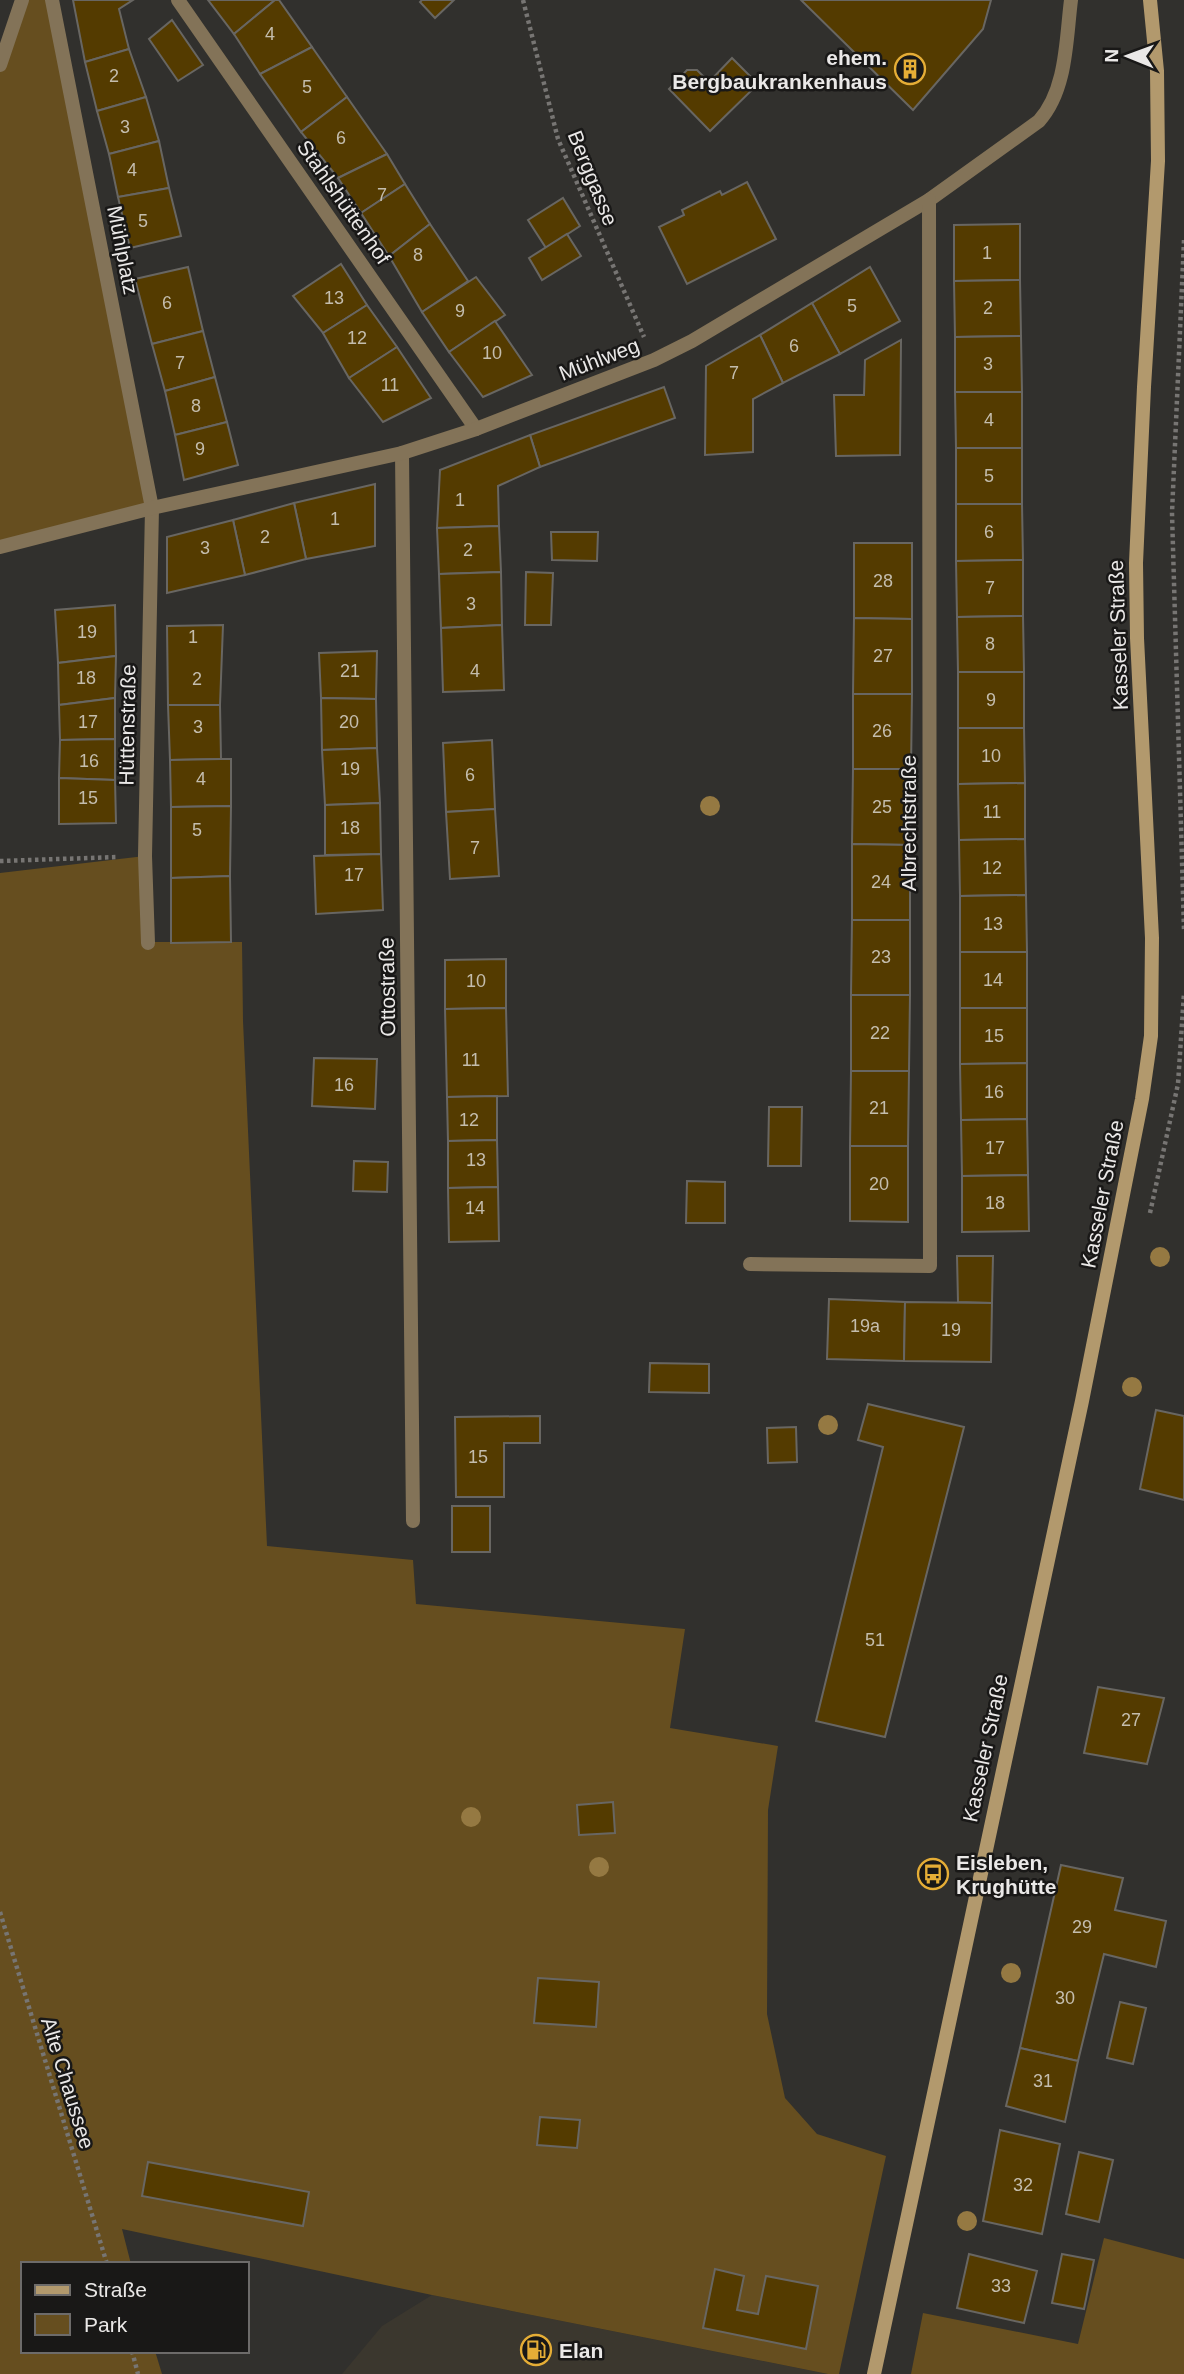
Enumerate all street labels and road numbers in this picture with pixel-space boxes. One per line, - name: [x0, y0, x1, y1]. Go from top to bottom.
- street label: Berggasse: [564, 127, 622, 229]
- street label: Stahlshüttenhof: [293, 136, 395, 269]
- street label: Mühlplatz: [103, 204, 143, 296]
- street label: Mühlweg: [556, 333, 642, 385]
- street label: Kasseler Straße: [1104, 559, 1132, 711]
- street label: Hüttenstraße: [114, 664, 140, 786]
- street label: Albrechtstraße: [897, 755, 920, 891]
- street label: Ottostraße: [375, 937, 399, 1037]
- street label: Kasseler Straße: [1076, 1118, 1128, 1270]
- street label: Kasseler Straße: [958, 1672, 1012, 1824]
- street label: Alte Chaussee: [37, 2014, 99, 2152]

